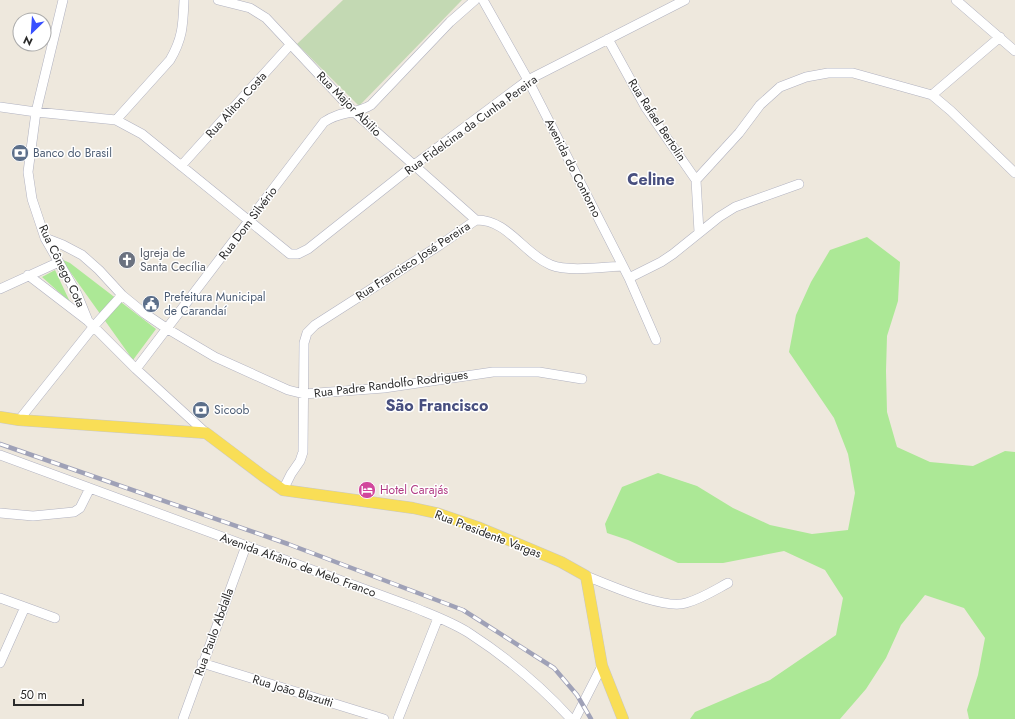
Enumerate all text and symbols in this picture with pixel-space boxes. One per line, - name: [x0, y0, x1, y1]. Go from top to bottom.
- north arrow: [12, 12, 52, 52]
- text: N: [20, 32, 35, 50]
- street label: Rua Major Abilio: [312, 67, 386, 141]
- street label: Rua Aliton Costa: [201, 68, 271, 142]
- street label: Rua Fidelcina da Cunha Pereira: [401, 71, 541, 179]
- street label: Rua Rafael Bertolin: [624, 75, 690, 165]
- street label: Avenida do Contorno: [540, 115, 606, 221]
- bank icon: Banco do Brasil: [10, 143, 30, 163]
- place label: Banco do Brasil: [33, 144, 112, 162]
- district label: Celine: [627, 168, 675, 191]
- street label: Rua Dom Silvério: [214, 182, 282, 263]
- street label: Rua Francisco José Pereira: [352, 217, 474, 305]
- street label: Rua Cônego Cota: [34, 222, 90, 311]
- place label: Igreja de Santa Cecília: [140, 244, 206, 276]
- church icon: Igreja de Santa Cecília: [117, 250, 137, 270]
- place label: Prefeitura Municipal de Carandaí: [164, 288, 266, 320]
- public building icon: Prefeitura Municipal de Carandaí: [141, 294, 161, 314]
- street label: Rua Padre Randolfo Rodrigues: [313, 366, 469, 402]
- district label: São Francisco: [386, 394, 488, 417]
- bank icon: Sicoob: [191, 400, 211, 420]
- place label: Sicoob: [214, 401, 250, 419]
- hotel icon: Hotel Carajás: [357, 480, 377, 500]
- place label: Hotel Carajás: [380, 481, 448, 499]
- street label: Rua Presidente Vargas: [432, 505, 544, 563]
- street label: Avenida Afrânio de Melo Franco: [218, 528, 379, 602]
- street label: Rua Paulo Abdalla: [190, 585, 238, 678]
- street label: Rua João Blazutti: [250, 670, 336, 712]
- scale bar: [14, 681, 83, 707]
- text: 50 m: [20, 686, 47, 704]

